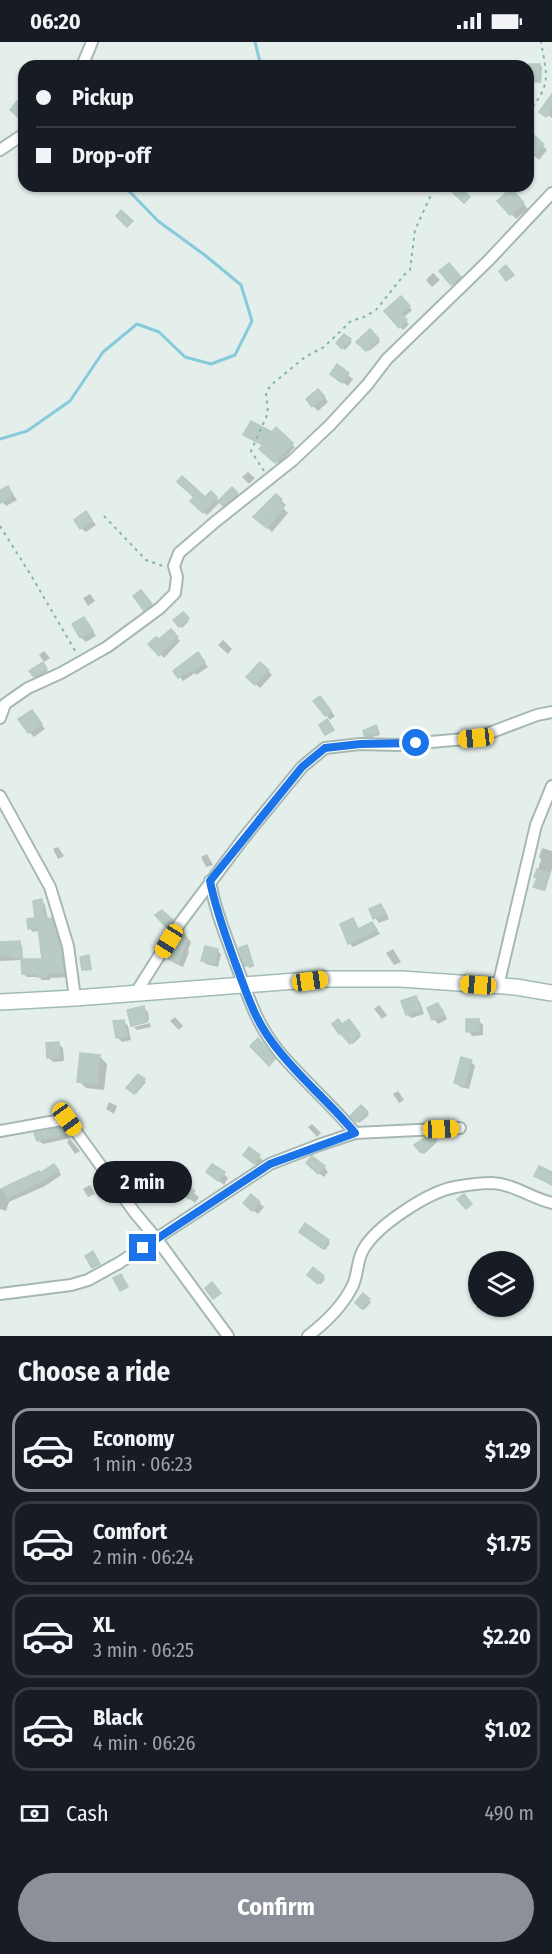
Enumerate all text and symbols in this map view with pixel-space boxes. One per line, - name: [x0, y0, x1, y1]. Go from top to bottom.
- text: 06:20: [30, 8, 81, 35]
- text: Pickup: [72, 84, 134, 111]
- text: Drop-off: [72, 142, 151, 169]
- car: [457, 727, 495, 749]
- route start: [402, 729, 429, 756]
- car: [152, 921, 186, 961]
- car: [291, 970, 329, 992]
- car: [459, 975, 497, 995]
- car: [49, 1099, 85, 1139]
- car: [423, 1119, 459, 1139]
- callout: 2 min: [94, 1161, 192, 1203]
- text: 2 min: [120, 1170, 165, 1194]
- route end: [129, 1234, 156, 1261]
- map controls: [468, 1251, 534, 1317]
- button: layers: [468, 1251, 534, 1317]
- text: Choose a ride: [18, 1356, 170, 1388]
- icon: car: [21, 1423, 75, 1477]
- text: Economy: [93, 1425, 174, 1452]
- text: $1.29: [485, 1437, 531, 1464]
- text: 1 min · 06:23: [93, 1452, 192, 1476]
- icon: car: [21, 1516, 75, 1570]
- text: Comfort: [93, 1518, 167, 1545]
- text: $1.75: [487, 1530, 531, 1557]
- text: 2 min · 06:24: [93, 1545, 194, 1569]
- icon: car: [21, 1609, 75, 1663]
- text: XL: [93, 1611, 115, 1638]
- text: $2.20: [483, 1623, 531, 1650]
- text: 3 min · 06:25: [93, 1638, 194, 1662]
- icon: car: [21, 1702, 75, 1756]
- text: Black: [93, 1704, 143, 1731]
- text: $1.02: [485, 1716, 531, 1743]
- text: 4 min · 06:26: [93, 1731, 195, 1755]
- icon: cash: [18, 1797, 51, 1830]
- text: Cash: [66, 1800, 109, 1827]
- text: 490 m: [484, 1801, 534, 1825]
- button: Confirm: [18, 1873, 534, 1942]

